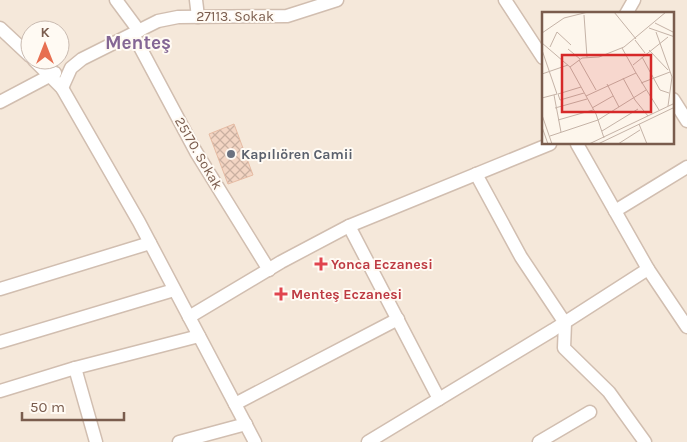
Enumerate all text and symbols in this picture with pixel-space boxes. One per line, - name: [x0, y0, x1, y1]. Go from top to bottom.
- street label: 27113. Sokak: [196, 8, 274, 25]
- inset map: [542, 12, 674, 145]
- north arrow: [20, 20, 70, 70]
- text: K: [40, 24, 50, 41]
- district label: Menteş: [105, 32, 171, 54]
- street label: 25170. Sokak: [171, 114, 226, 193]
- place label: Kapılıören Camii: [241, 146, 353, 163]
- marker: Kapılıören Camii: [225, 148, 237, 160]
- place label: Yonca Eczanesi: [331, 256, 433, 273]
- marker: Yonca Eczanesi: [315, 258, 327, 270]
- place label: Menteş Eczanesi: [291, 286, 402, 303]
- marker: Menteş Eczanesi: [275, 288, 287, 300]
- scale bar: [22, 390, 125, 422]
- text: 50 m: [30, 398, 65, 416]

